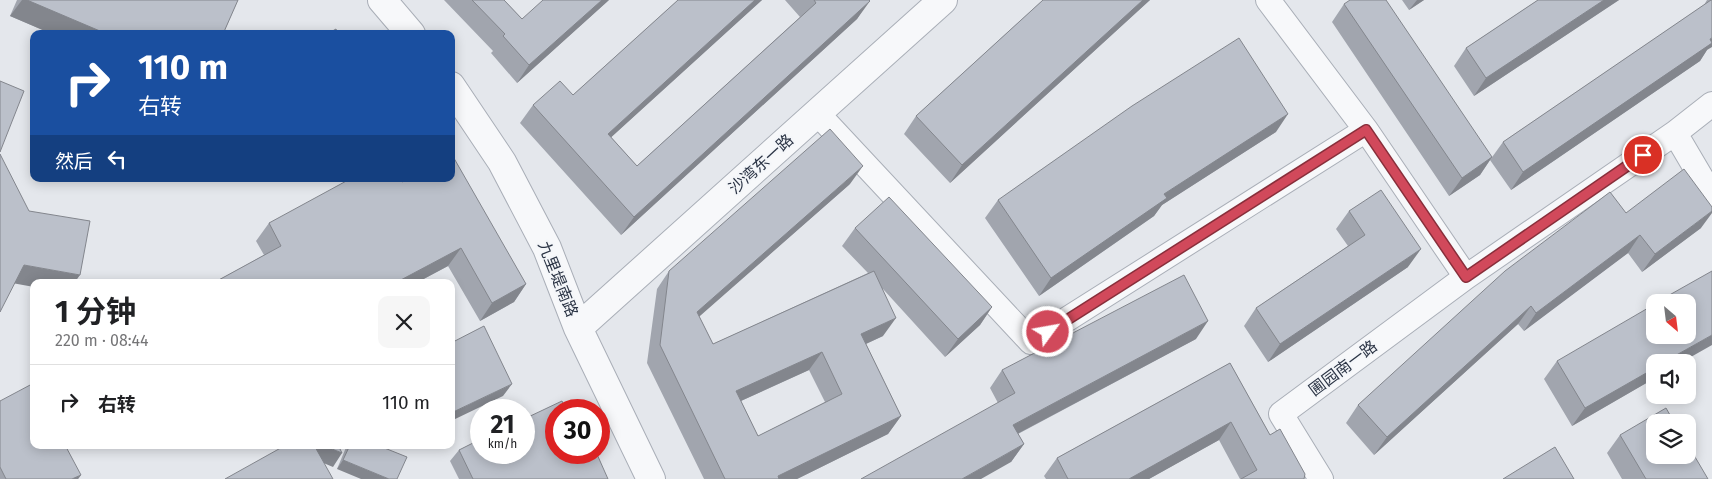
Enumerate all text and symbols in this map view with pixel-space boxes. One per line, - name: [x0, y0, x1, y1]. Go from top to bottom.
- text: 110 m: [138, 46, 228, 88]
- icon: right: [55, 50, 120, 115]
- text: 右转: [138, 93, 182, 120]
- street label: 沙湾东一路: [725, 130, 797, 198]
- pin: [1622, 134, 1664, 176]
- icon: arrive: [1629, 141, 1657, 169]
- icon: left: [103, 145, 131, 173]
- text: 然后: [55, 150, 93, 173]
- street label: 九里堤南路: [534, 238, 582, 320]
- text: 1 分钟: [55, 294, 136, 330]
- north arrow: [1646, 294, 1696, 344]
- map controls: [1646, 294, 1696, 464]
- button: close: [378, 296, 430, 348]
- position arrow: [1021, 305, 1073, 357]
- text: 220 m · 08:44: [55, 331, 149, 350]
- street label: 圃园南一路: [1305, 336, 1381, 400]
- button: sound: [1646, 354, 1696, 404]
- icon: right: [55, 388, 83, 416]
- text: 110 m: [382, 391, 430, 414]
- text: 右转: [98, 393, 136, 416]
- speed limit sign: 30: [545, 399, 610, 464]
- text: 21: [491, 410, 514, 440]
- button: layers: [1646, 414, 1696, 464]
- text: km/h: [488, 437, 517, 451]

